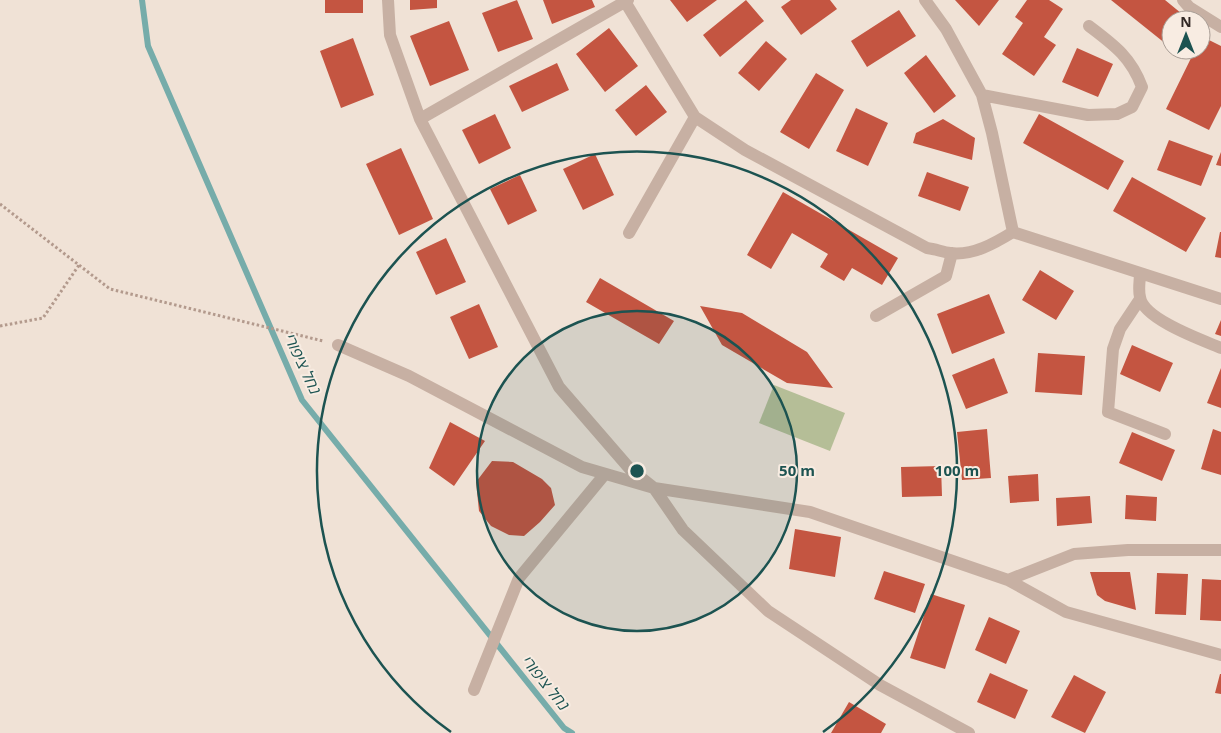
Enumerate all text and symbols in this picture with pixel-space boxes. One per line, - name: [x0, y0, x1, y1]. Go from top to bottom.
- north arrow: [1161, 10, 1211, 60]
- text: N: [1180, 12, 1192, 31]
- water label: נחל ציפורי: [279, 330, 327, 398]
- text: 50 m: [779, 460, 815, 480]
- text: 100 m: [935, 460, 979, 480]
- centre of rings: [628, 462, 646, 480]
- water label: נחל ציפורי: [517, 651, 575, 715]

